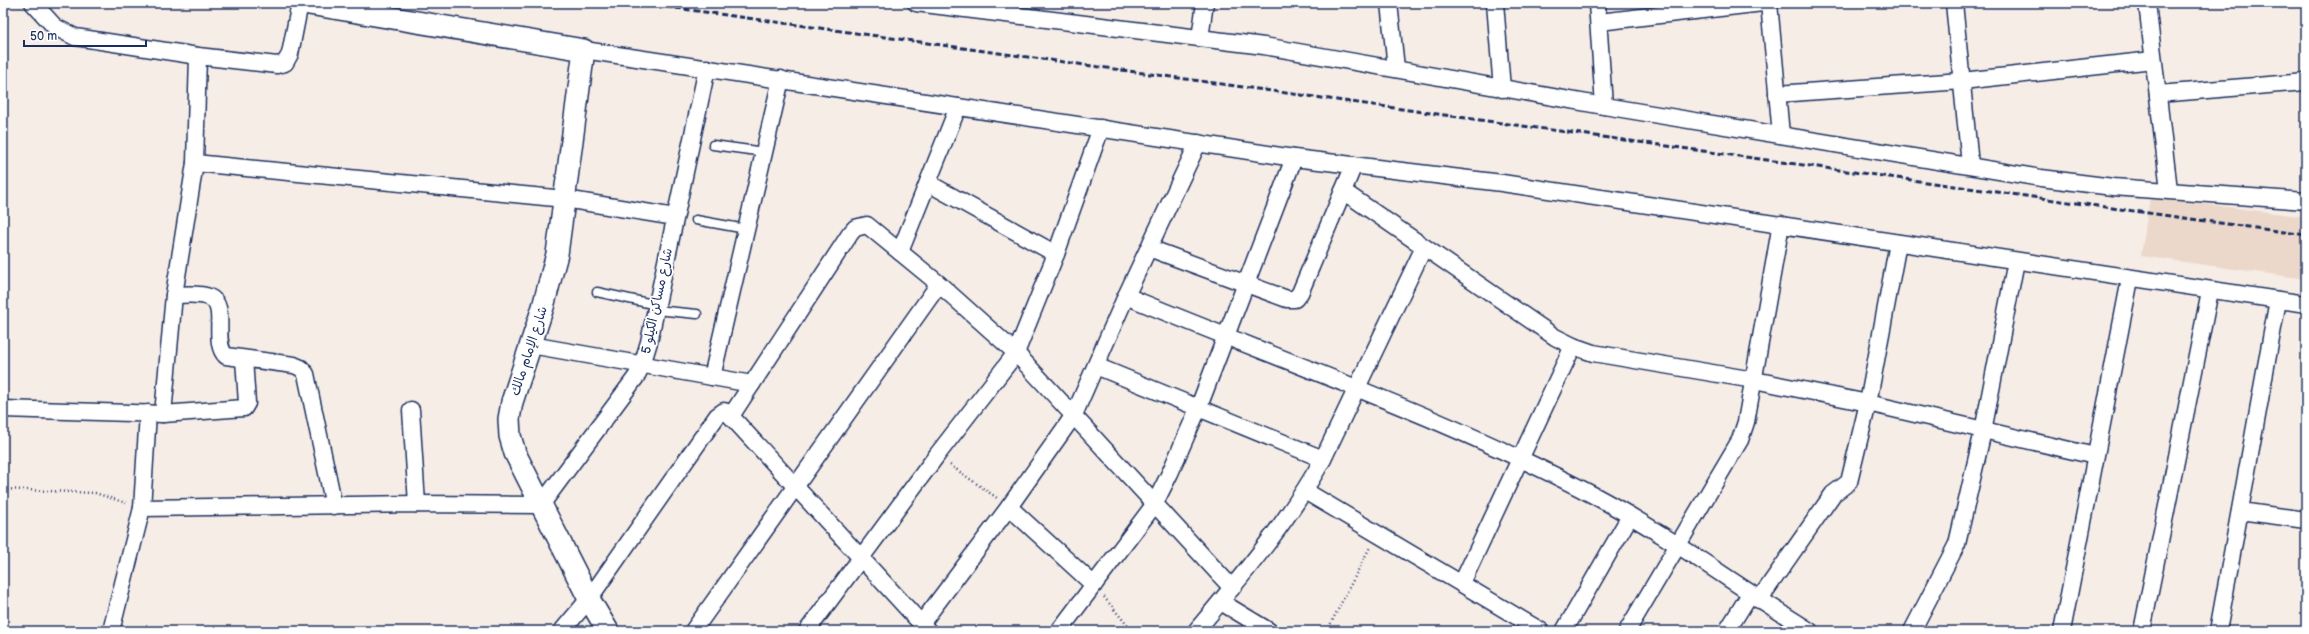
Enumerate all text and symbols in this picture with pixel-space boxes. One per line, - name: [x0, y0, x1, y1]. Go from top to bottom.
- scale bar: [24, 22, 146, 48]
- text: 50 m: [30, 29, 57, 44]
- street label: شارع مساكن الكيلو 5: [638, 247, 677, 356]
- street label: شارع الإمام مالك: [507, 304, 553, 398]

